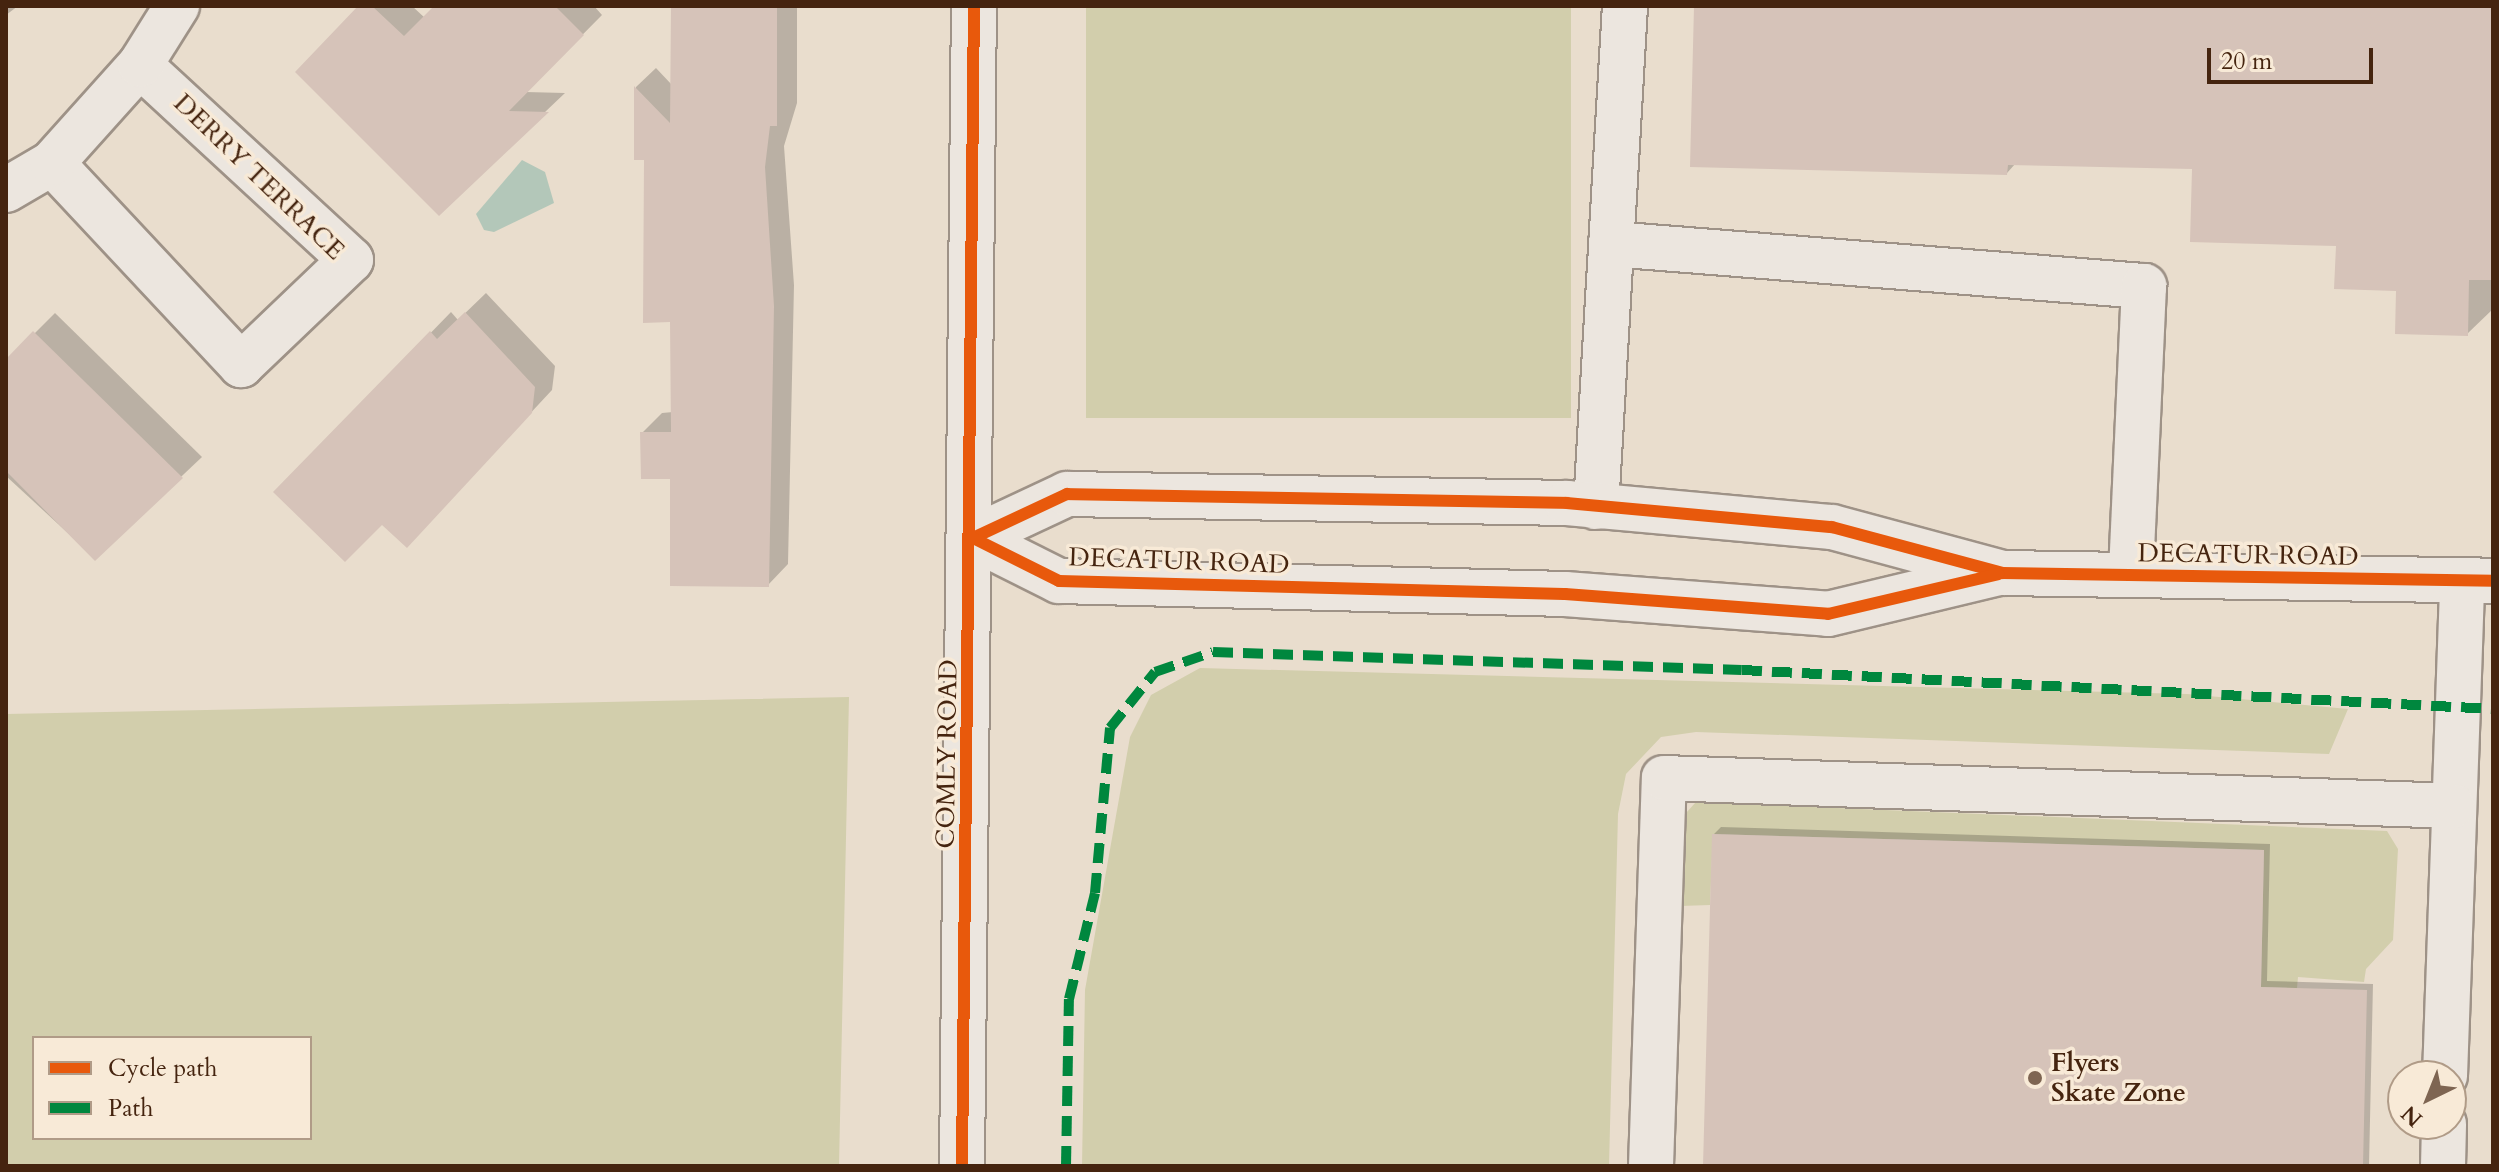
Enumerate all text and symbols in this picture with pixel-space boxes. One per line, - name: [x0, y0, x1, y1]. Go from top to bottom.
- scale bar: [2211, 32, 2377, 82]
- text: 20 m: [2221, 45, 2272, 78]
- street label: DERRY TERRACE: [167, 88, 351, 266]
- street label: DECATUR ROAD: [2137, 537, 2359, 573]
- street label: DECATUR ROAD: [1068, 542, 1290, 580]
- street label: COMLY ROAD: [930, 659, 964, 849]
- legend: [32, 1036, 312, 1140]
- place label: Flyers Skate Zone: [2051, 1047, 2186, 1108]
- text: Cycle path: [108, 1052, 217, 1085]
- north arrow: [2387, 1060, 2467, 1140]
- marker: Flyers Skate Zone: [2026, 1069, 2044, 1087]
- text: Path: [108, 1092, 153, 1125]
- text: N: [2395, 1099, 2429, 1134]

